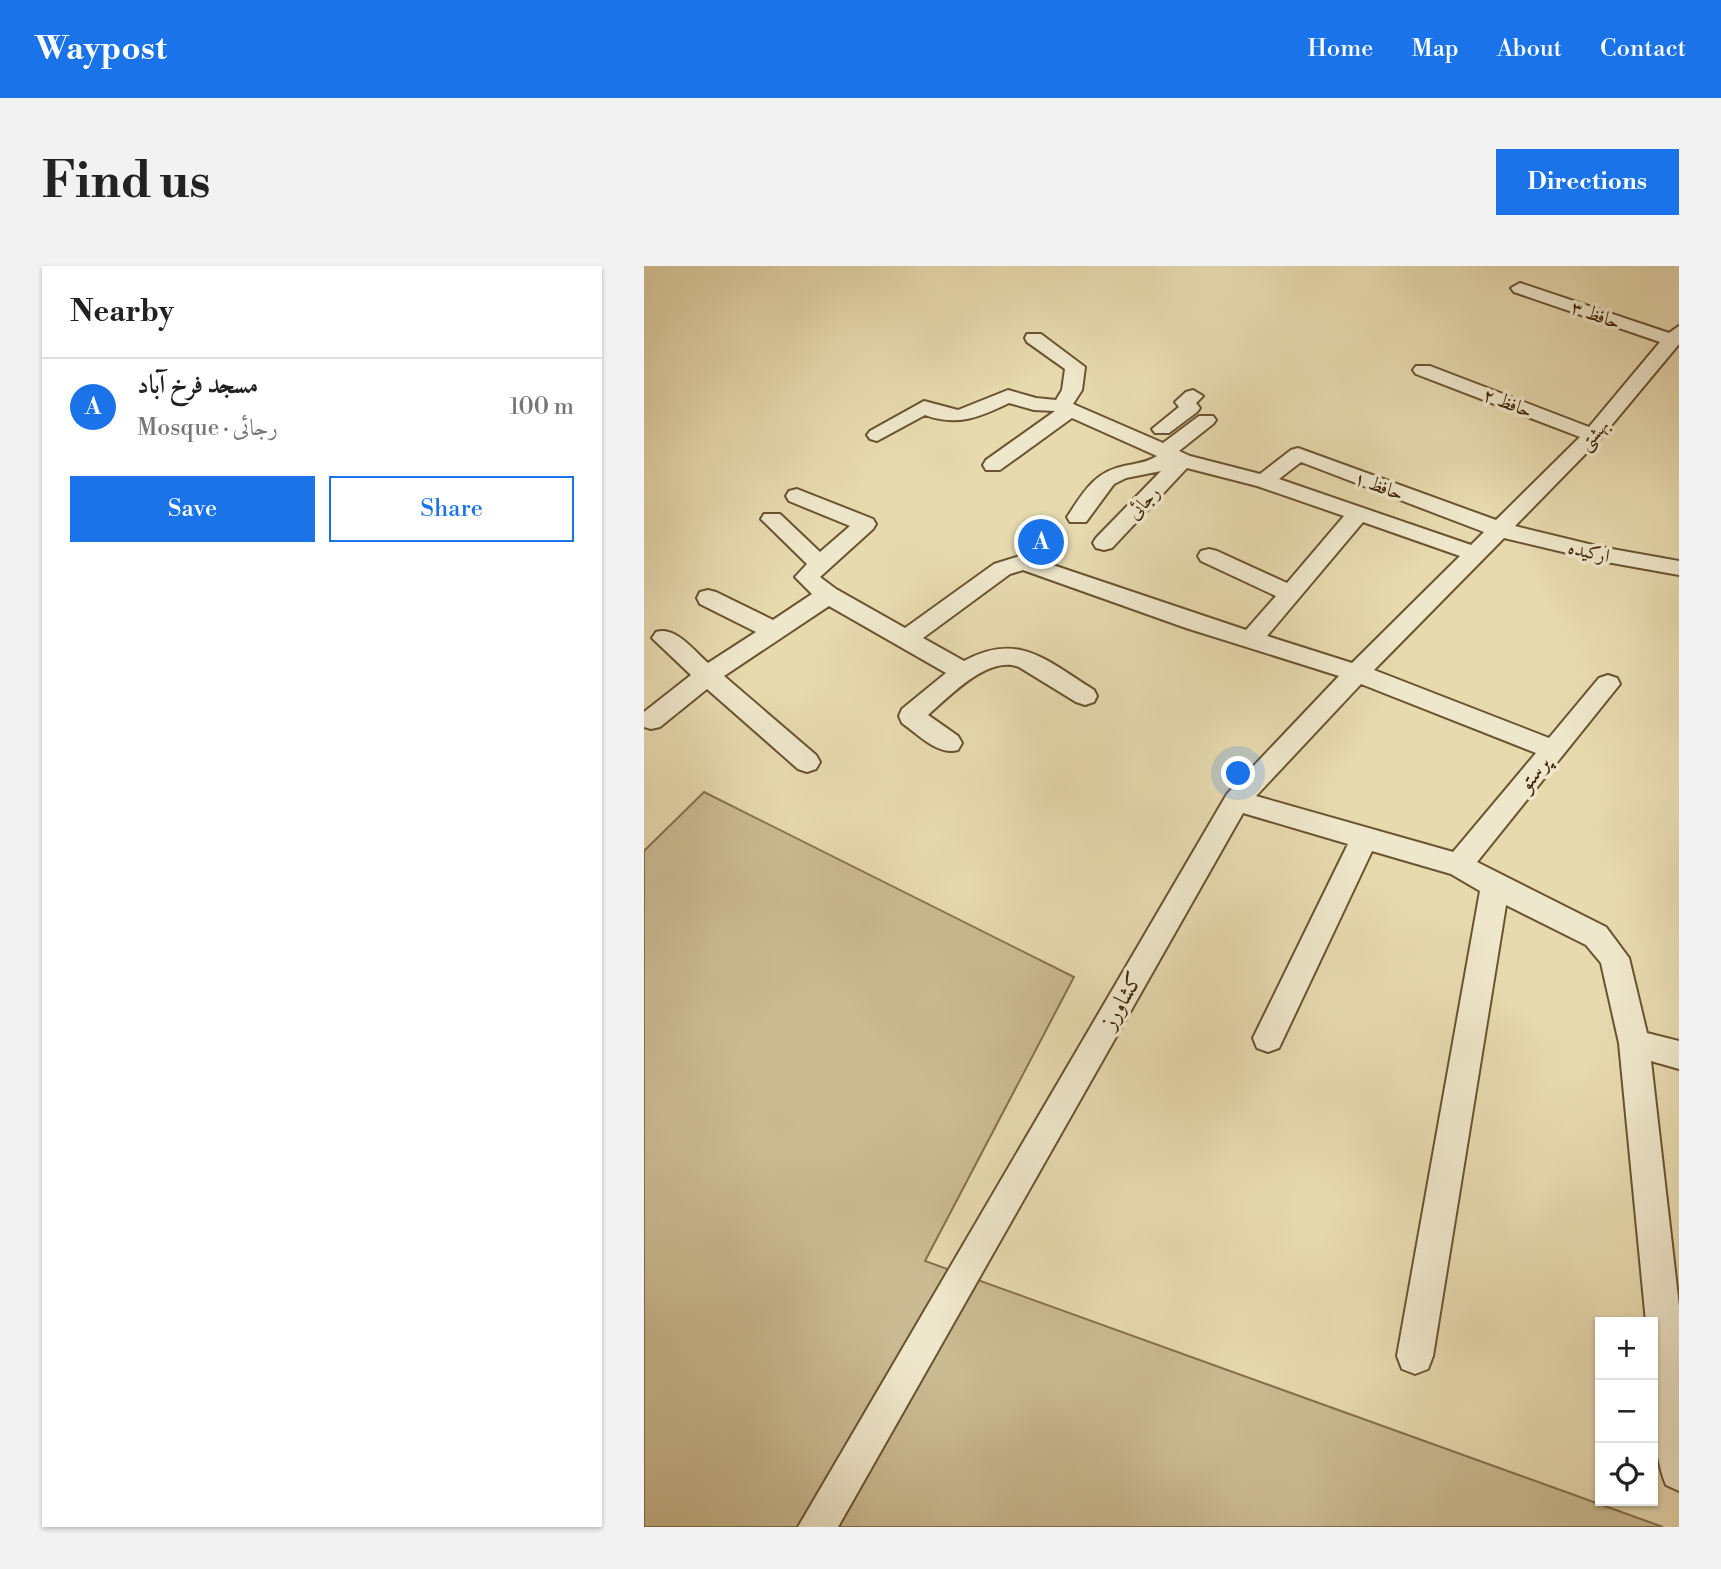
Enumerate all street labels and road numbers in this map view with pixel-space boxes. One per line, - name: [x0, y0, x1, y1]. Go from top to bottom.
- street label: حافظ ۳: [1568, 295, 1624, 335]
- street label: حافظ ۲: [1480, 383, 1536, 423]
- street label: بهشتی: [1573, 414, 1615, 456]
- street label: حافظ ۱: [1351, 466, 1407, 506]
- street label: رجائی: [1122, 481, 1165, 525]
- street label: ارکیده: [1566, 536, 1612, 568]
- street label: پرستو: [1510, 749, 1558, 799]
- street label: کشاورز: [1093, 967, 1149, 1036]

